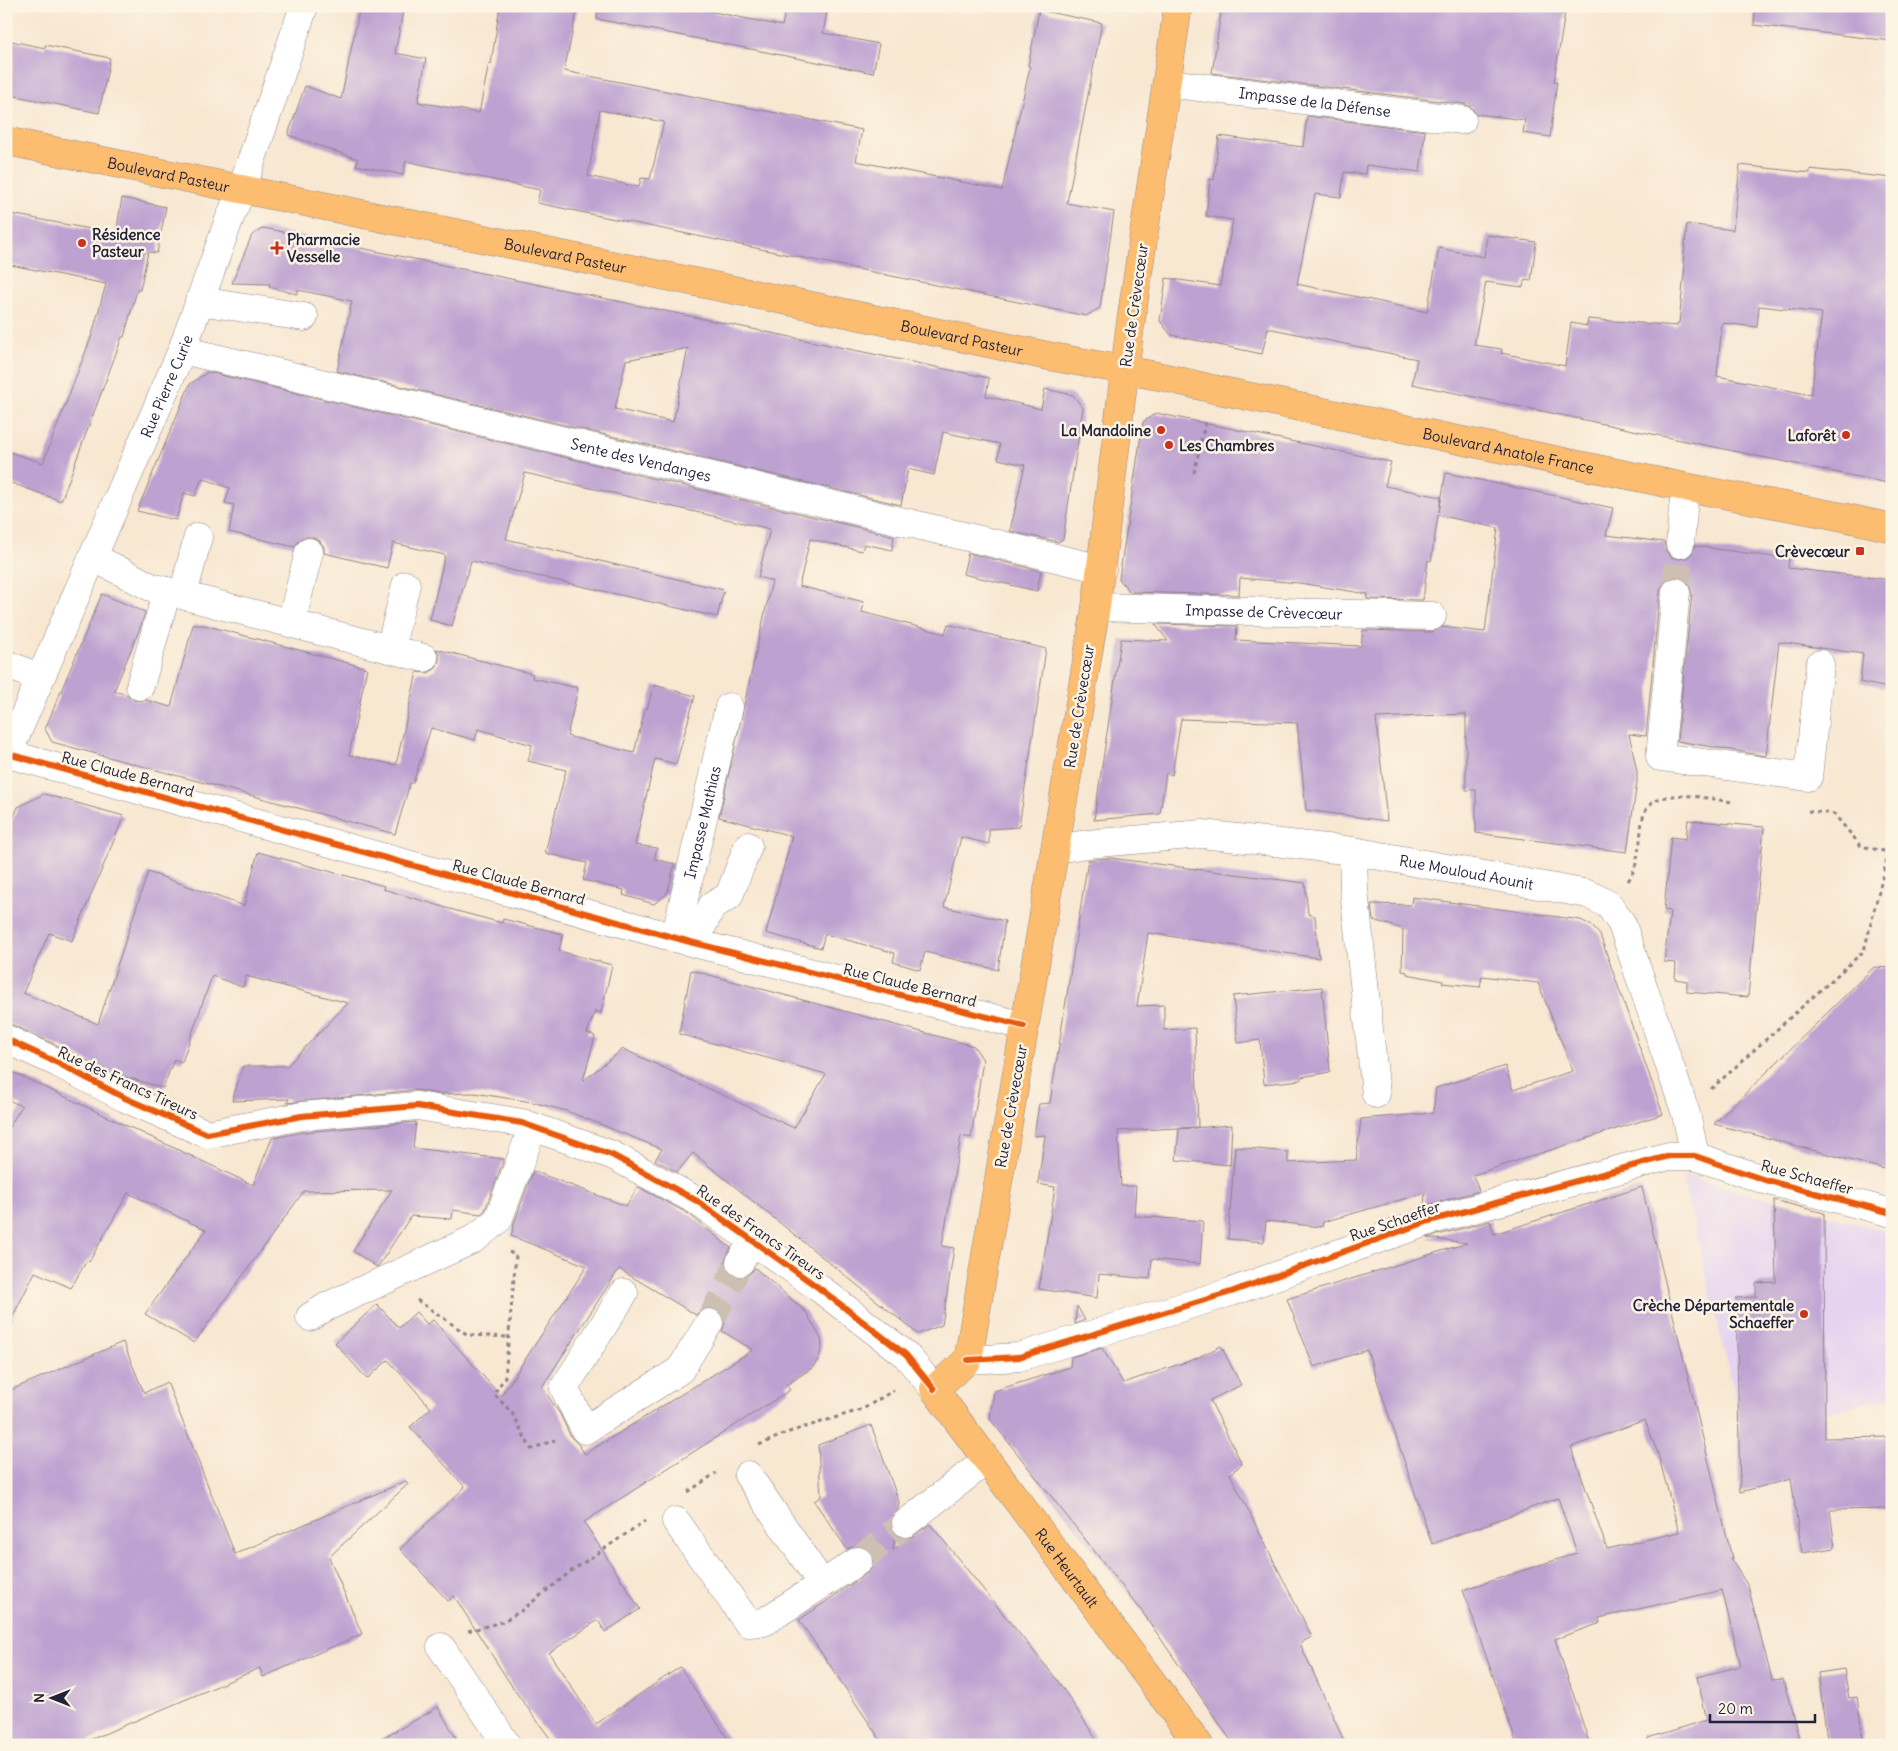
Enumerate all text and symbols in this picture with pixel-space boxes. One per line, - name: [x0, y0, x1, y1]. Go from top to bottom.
- street label: Impasse de la Défense: [1238, 83, 1392, 120]
- street label: Boulevard Pasteur: [106, 152, 232, 196]
- place label: Résidence Pasteur: [92, 225, 160, 261]
- place label: Pharmacie Vesselle: [287, 230, 360, 266]
- street label: Boulevard Pasteur: [502, 234, 628, 277]
- marker: Résidence Pasteur: [76, 237, 88, 249]
- marker: Pharmacie Vesselle: [271, 242, 283, 254]
- street label: Rue de Crèvecœur: [1116, 242, 1152, 368]
- street label: Boulevard Pasteur: [899, 315, 1025, 360]
- street label: Rue Pierre Curie: [136, 332, 196, 440]
- place label: La Mandoline: [1061, 421, 1151, 440]
- street label: Boulevard Anatole France: [1421, 423, 1596, 477]
- marker: La Mandoline: [1155, 424, 1167, 436]
- place label: Laforêt: [1787, 426, 1837, 445]
- marker: Laforêt: [1840, 429, 1852, 441]
- street label: Sente des Vendanges: [569, 433, 713, 485]
- place label: Les Chambres: [1179, 436, 1274, 455]
- marker: Les Chambres: [1163, 439, 1175, 451]
- place label: Crèvecœur: [1775, 542, 1851, 561]
- marker: Crèvecœur: [1854, 545, 1866, 557]
- street label: Impasse de Crèvecœur: [1185, 600, 1343, 623]
- street label: Rue de Crèvecœur: [1060, 643, 1098, 769]
- street label: Rue Claude Bernard: [60, 747, 197, 801]
- street label: Impasse Mathias: [680, 764, 724, 880]
- street label: Rue Mouloud Aounit: [1398, 850, 1535, 893]
- street label: Rue Claude Bernard: [451, 855, 588, 909]
- street label: Rue Claude Bernard: [841, 959, 979, 1011]
- street label: Rue des Francs Tireurs: [55, 1042, 201, 1124]
- street label: Rue de Crèvecœur: [991, 1043, 1031, 1169]
- street label: Rue Schaeffer: [1759, 1156, 1855, 1198]
- street label: Rue des Francs Tireurs: [693, 1180, 829, 1284]
- street label: Rue Schaeffer: [1347, 1197, 1443, 1245]
- place label: Crèche Départementale Schaeffer: [1633, 1296, 1795, 1332]
- marker: Crèche Départementale Schaeffer: [1798, 1308, 1810, 1320]
- street label: Rue Heurtault: [1031, 1524, 1103, 1611]
- north arrow: [28, 1674, 78, 1724]
- scale bar: [1710, 1691, 1816, 1723]
- text: N: [30, 1693, 48, 1703]
- text: 20 m: [1718, 1699, 1753, 1718]

